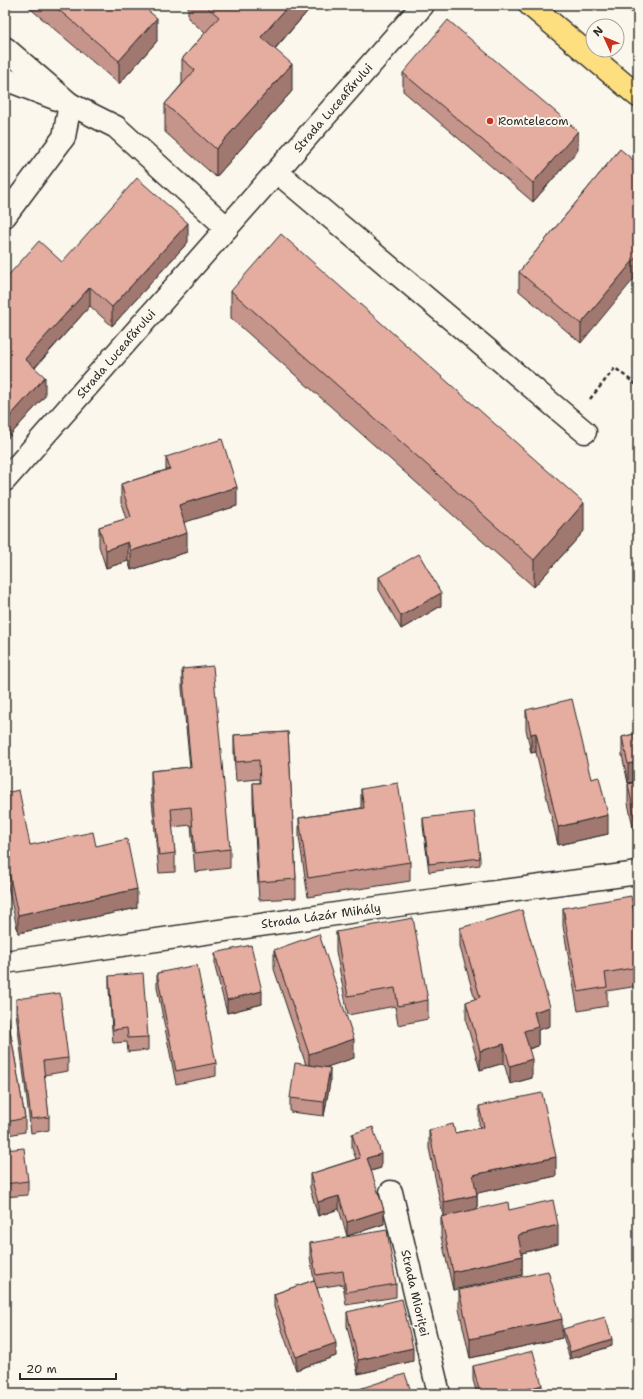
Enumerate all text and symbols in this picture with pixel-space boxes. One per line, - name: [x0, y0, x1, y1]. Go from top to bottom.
- north arrow: [585, 18, 625, 58]
- text: N: [590, 23, 607, 40]
- street label: Strada Luceafărului: [290, 60, 376, 156]
- place label: Romtelecom: [498, 113, 569, 129]
- marker: Romtelecom: [485, 116, 495, 126]
- street label: Strada Luceafărului: [73, 306, 159, 402]
- street label: Strada Lázár Mihály: [260, 900, 382, 932]
- street label: Strada Mioriței: [397, 1248, 433, 1338]
- scale bar: [20, 1355, 116, 1381]
- text: 20 m: [26, 1361, 57, 1377]

